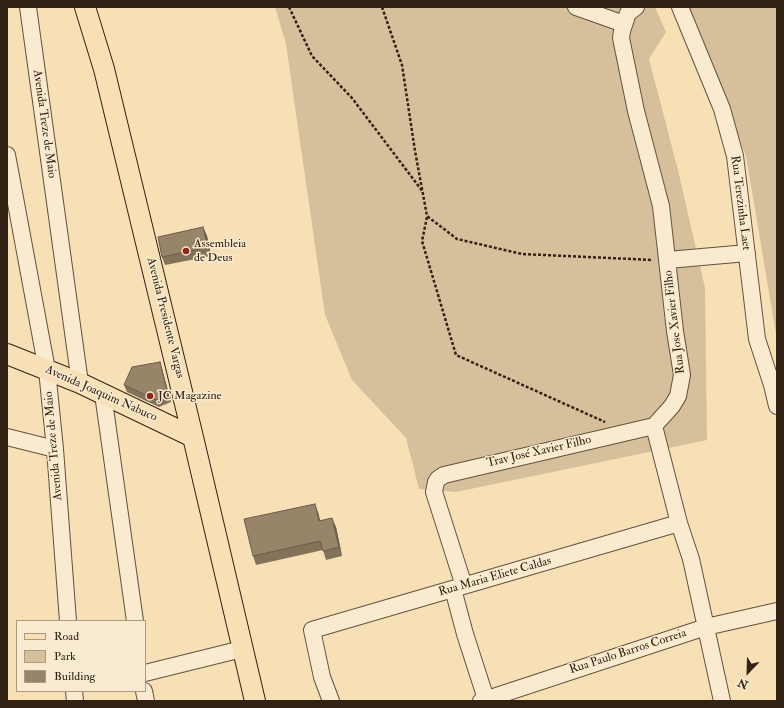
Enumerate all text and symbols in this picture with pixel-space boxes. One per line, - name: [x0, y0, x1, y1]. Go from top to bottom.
- street label: Avenida Treze de Maio: [29, 69, 59, 179]
- street label: Rua Terezinha Laet: [727, 155, 753, 251]
- place label: Assembleia de Deus: [194, 237, 246, 265]
- marker: Assembleia de Deus: [181, 246, 191, 256]
- street label: Avenida Presidente Vargas: [143, 256, 187, 380]
- street label: Rua Jose Xavier Filho: [661, 269, 689, 375]
- street label: Avenida Joaquim Nabuco: [43, 363, 159, 425]
- place label: JC Magazine: [158, 389, 222, 403]
- street label: Avenida Treze de Maio: [42, 391, 66, 501]
- marker: JC Magazine: [145, 391, 155, 401]
- street label: Trav José Xavier Filho: [485, 433, 593, 471]
- street label: Rua Maria Eliete Caldas: [437, 554, 553, 600]
- legend: [16, 620, 146, 692]
- street label: Rua Paulo Barros Correia: [568, 626, 688, 678]
- text: Road: [54, 629, 79, 644]
- text: Park: [54, 649, 76, 664]
- north arrow: [728, 652, 768, 692]
- text: Building: [54, 669, 95, 684]
- text: N: [736, 676, 750, 691]

